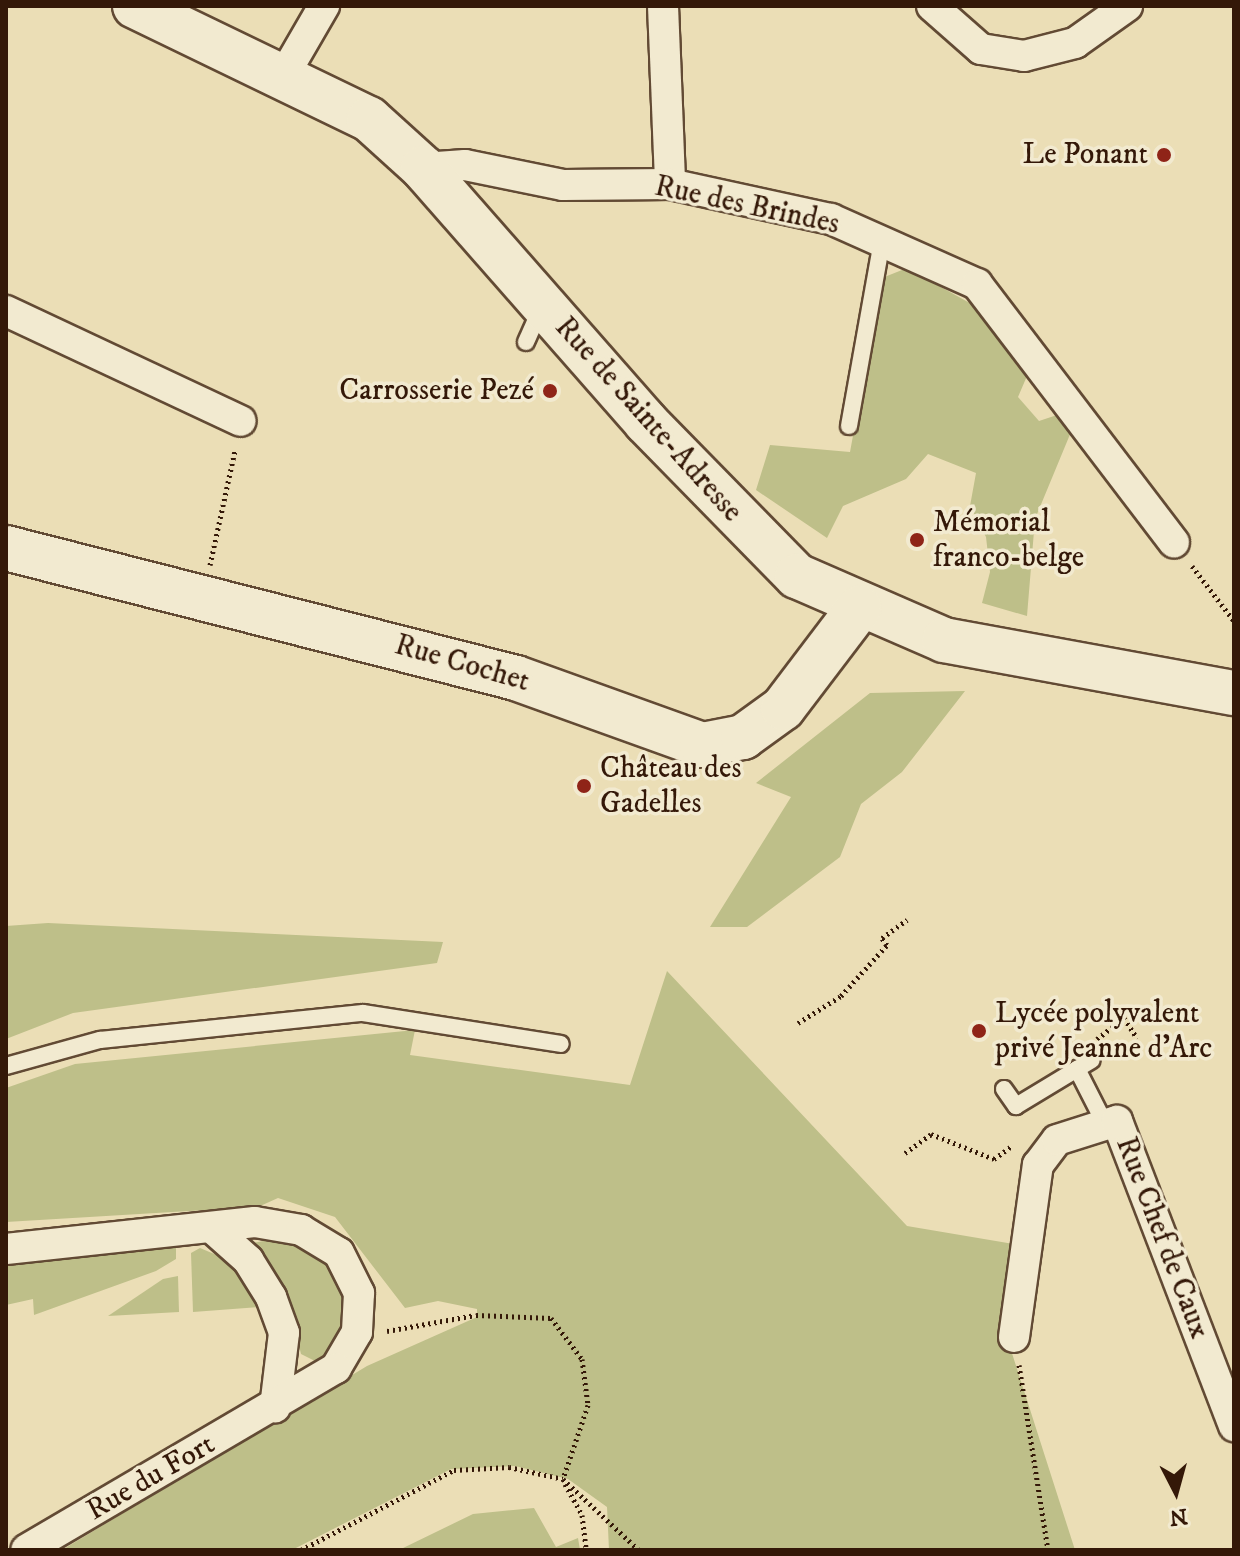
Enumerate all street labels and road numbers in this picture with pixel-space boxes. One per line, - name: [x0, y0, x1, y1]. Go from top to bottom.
- street label: Rue des Brindes: [651, 169, 843, 243]
- street label: Rue de Sainte-Adresse: [547, 310, 749, 530]
- street label: Rue Cochet: [391, 628, 533, 700]
- street label: Rue Chef de Caux: [1107, 1132, 1217, 1344]
- street label: Rue du Fort: [81, 1427, 221, 1529]

